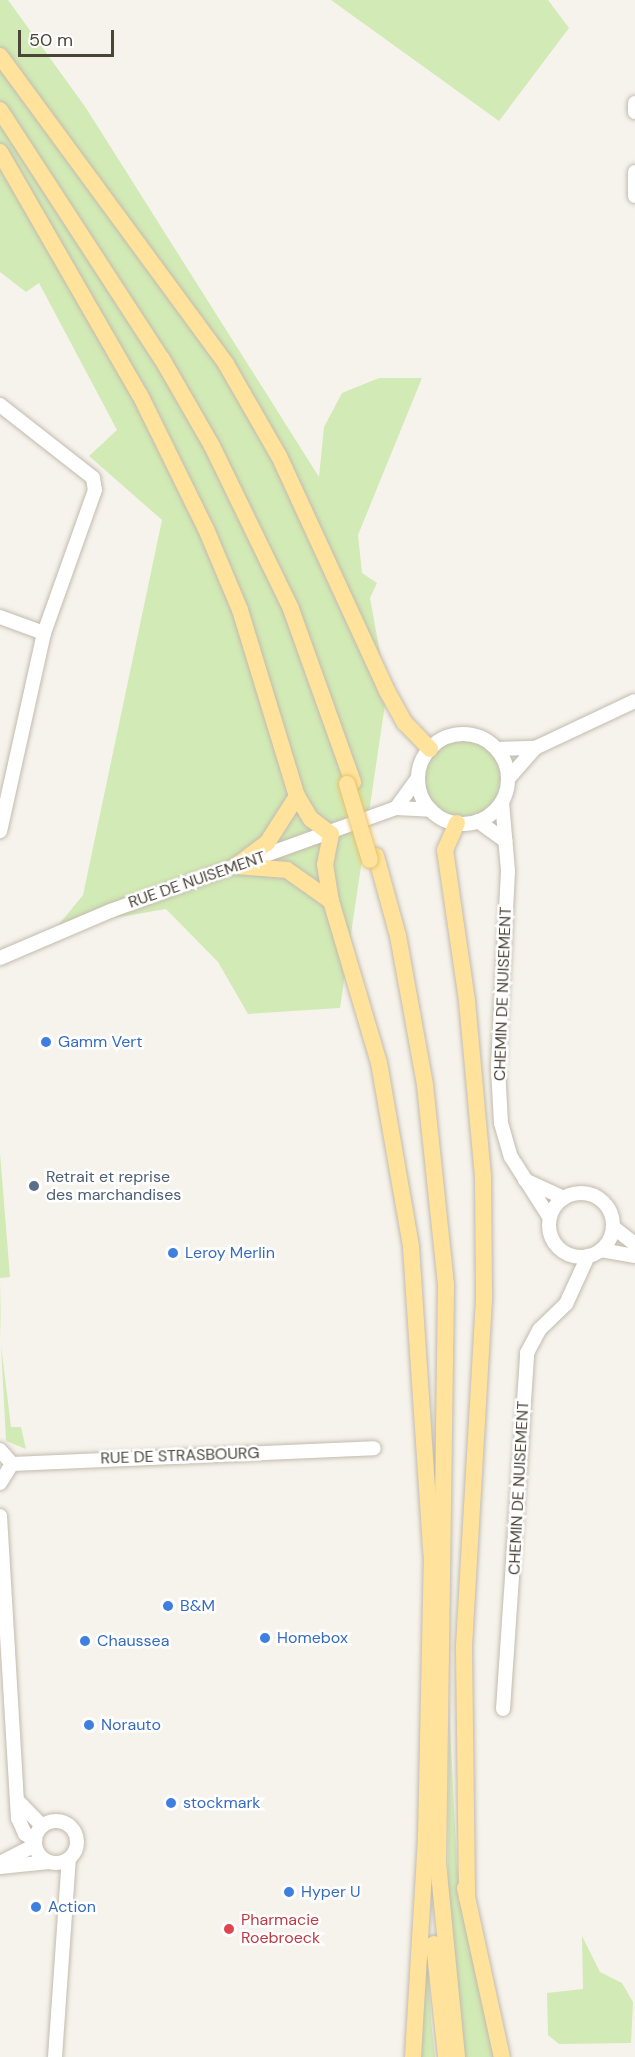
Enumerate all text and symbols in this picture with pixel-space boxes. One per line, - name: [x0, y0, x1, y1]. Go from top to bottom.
- scale bar: [21, 18, 117, 56]
- text: 50 m: [29, 28, 73, 52]
- street label: RUE DE NUISEMENT: [126, 848, 268, 912]
- street label: CHEMIN DE NUISEMENT: [490, 907, 516, 1081]
- place label: Gamm Vert: [58, 1032, 143, 1052]
- marker: Gamm Vert: [39, 1035, 53, 1049]
- place label: Retrait et reprise des marchandises: [46, 1167, 181, 1205]
- marker: Retrait et reprise des marchandises: [27, 1179, 41, 1193]
- place label: Leroy Merlin: [185, 1243, 275, 1263]
- marker: Leroy Merlin: [166, 1246, 180, 1260]
- street label: CHEMIN DE NUISEMENT: [505, 1400, 533, 1576]
- street label: RUE DE STRASBOURG: [100, 1444, 260, 1468]
- place label: B&M: [180, 1596, 215, 1616]
- marker: B&M: [161, 1599, 175, 1613]
- place label: Homebox: [277, 1628, 348, 1648]
- place label: Chaussea: [97, 1631, 169, 1651]
- marker: Homebox: [258, 1631, 272, 1645]
- marker: Chaussea: [78, 1634, 92, 1648]
- place label: Norauto: [101, 1715, 161, 1735]
- marker: Norauto: [82, 1718, 96, 1732]
- place label: stockmark: [183, 1793, 260, 1813]
- marker: stockmark: [164, 1796, 178, 1810]
- place label: Hyper U: [301, 1882, 361, 1902]
- marker: Hyper U: [282, 1885, 296, 1899]
- place label: Action: [48, 1897, 96, 1917]
- marker: Action: [29, 1900, 43, 1914]
- place label: Pharmacie Roebroeck: [241, 1910, 320, 1948]
- marker: Pharmacie Roebroeck: [222, 1922, 236, 1936]

